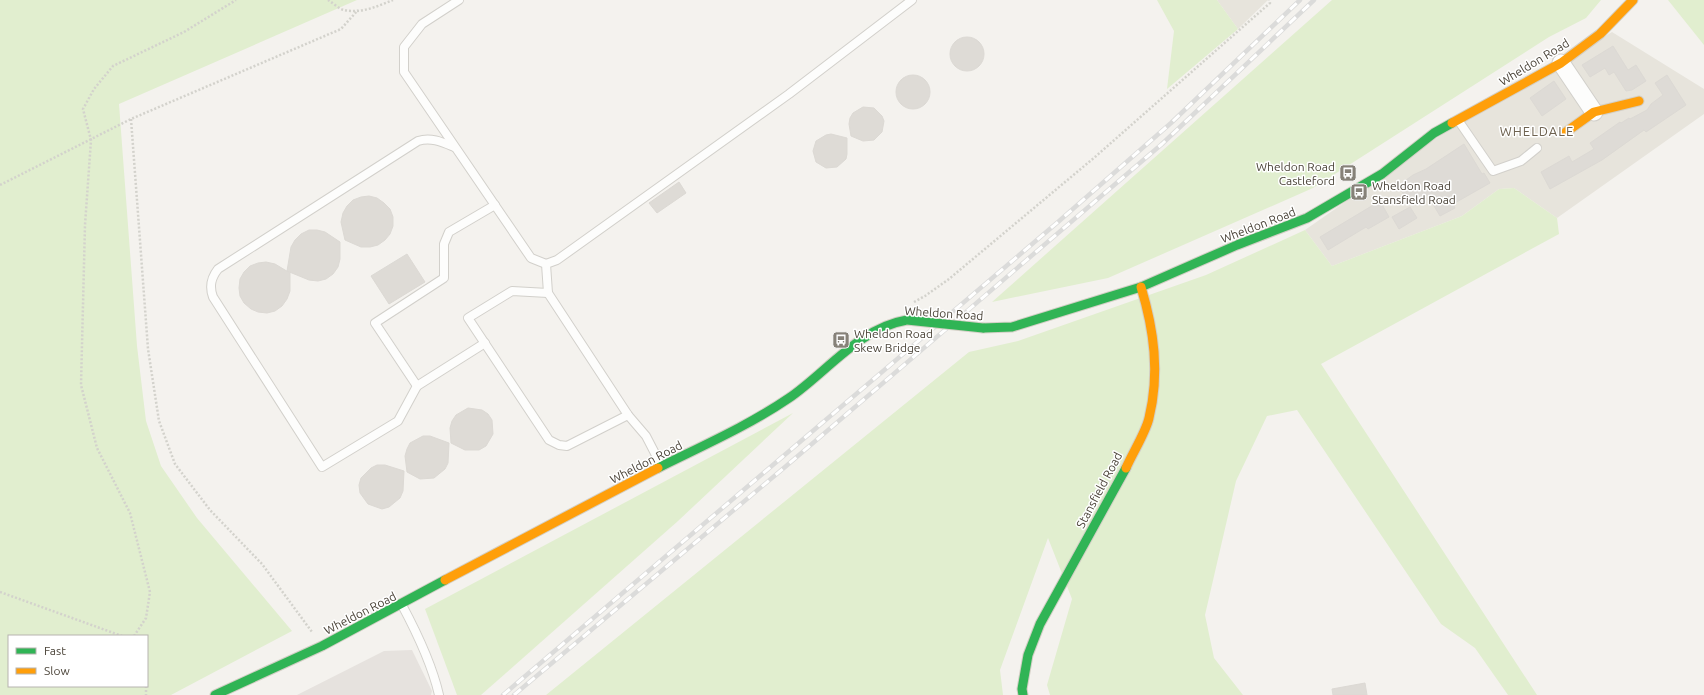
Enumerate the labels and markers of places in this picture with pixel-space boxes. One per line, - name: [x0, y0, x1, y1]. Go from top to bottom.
- place label: Wheldon Road Castleford: [1256, 160, 1335, 187]
- bus stop icon: Wheldon Road Castleford: [1338, 163, 1358, 183]
- place label: Wheldon Road Stansfield Road: [1372, 179, 1456, 206]
- bus stop icon: Wheldon Road Stansfield Road: [1349, 182, 1369, 202]
- place label: Wheldon Road Skew Bridge: [854, 327, 933, 354]
- bus stop icon: Wheldon Road Skew Bridge: [831, 330, 851, 350]

